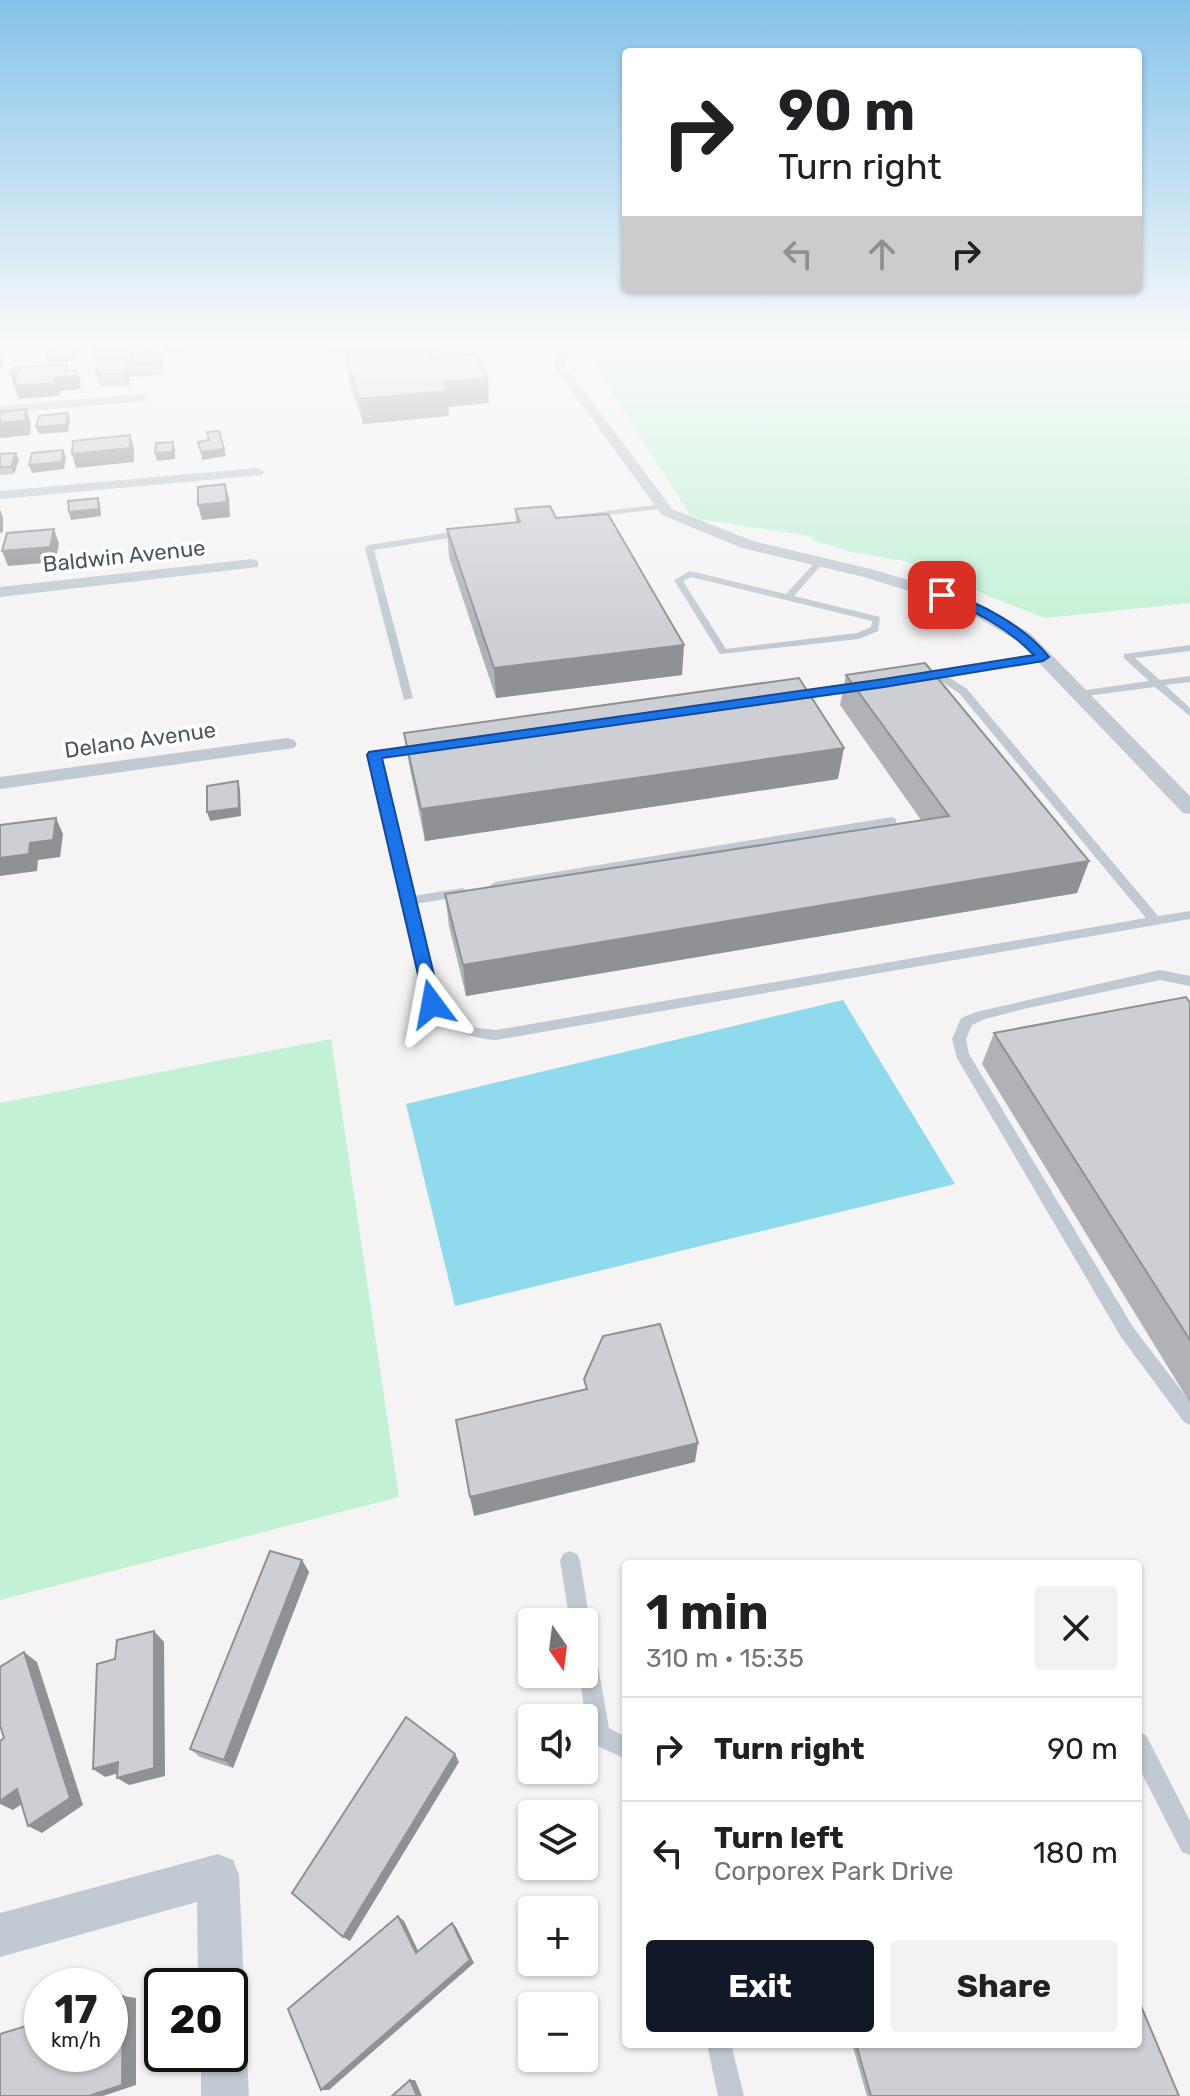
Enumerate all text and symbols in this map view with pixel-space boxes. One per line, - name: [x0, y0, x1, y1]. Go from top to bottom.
- text: 90 m: [778, 78, 915, 144]
- icon: right: [646, 80, 750, 184]
- text: Turn right: [778, 145, 942, 188]
- icon: left: [776, 232, 820, 276]
- icon: ahead: [860, 232, 904, 276]
- icon: right: [944, 232, 988, 276]
- street label: Baldwin Avenue: [41, 534, 207, 578]
- pin: [908, 561, 976, 629]
- icon: arrive: [920, 573, 964, 617]
- street label: Delano Avenue: [62, 716, 218, 764]
- position arrow: [390, 962, 474, 1046]
- text: 1 min: [646, 1584, 769, 1641]
- button: close: [1034, 1586, 1118, 1670]
- north arrow: [518, 1608, 598, 1688]
- map controls: [518, 1608, 598, 2072]
- text: 310 m · 15:35: [646, 1643, 804, 1674]
- button: sound: [518, 1704, 598, 1784]
- icon: right: [646, 1727, 690, 1771]
- text: Turn right: [714, 1731, 865, 1767]
- text: 90 m: [1047, 1731, 1118, 1767]
- button: layers: [518, 1800, 598, 1880]
- text: Turn left: [714, 1820, 844, 1856]
- icon: left: [646, 1831, 690, 1875]
- text: 180 m: [1033, 1835, 1118, 1871]
- text: Corporex Park Drive: [714, 1856, 954, 1887]
- button: +: [518, 1896, 598, 1976]
- button: Exit: [646, 1940, 874, 2032]
- button: Share: [890, 1940, 1118, 2032]
- speed limit sign: 20: [144, 1968, 248, 2072]
- text: 17: [55, 1986, 97, 2033]
- button: −: [518, 1992, 598, 2072]
- text: km/h: [51, 2028, 101, 2052]

